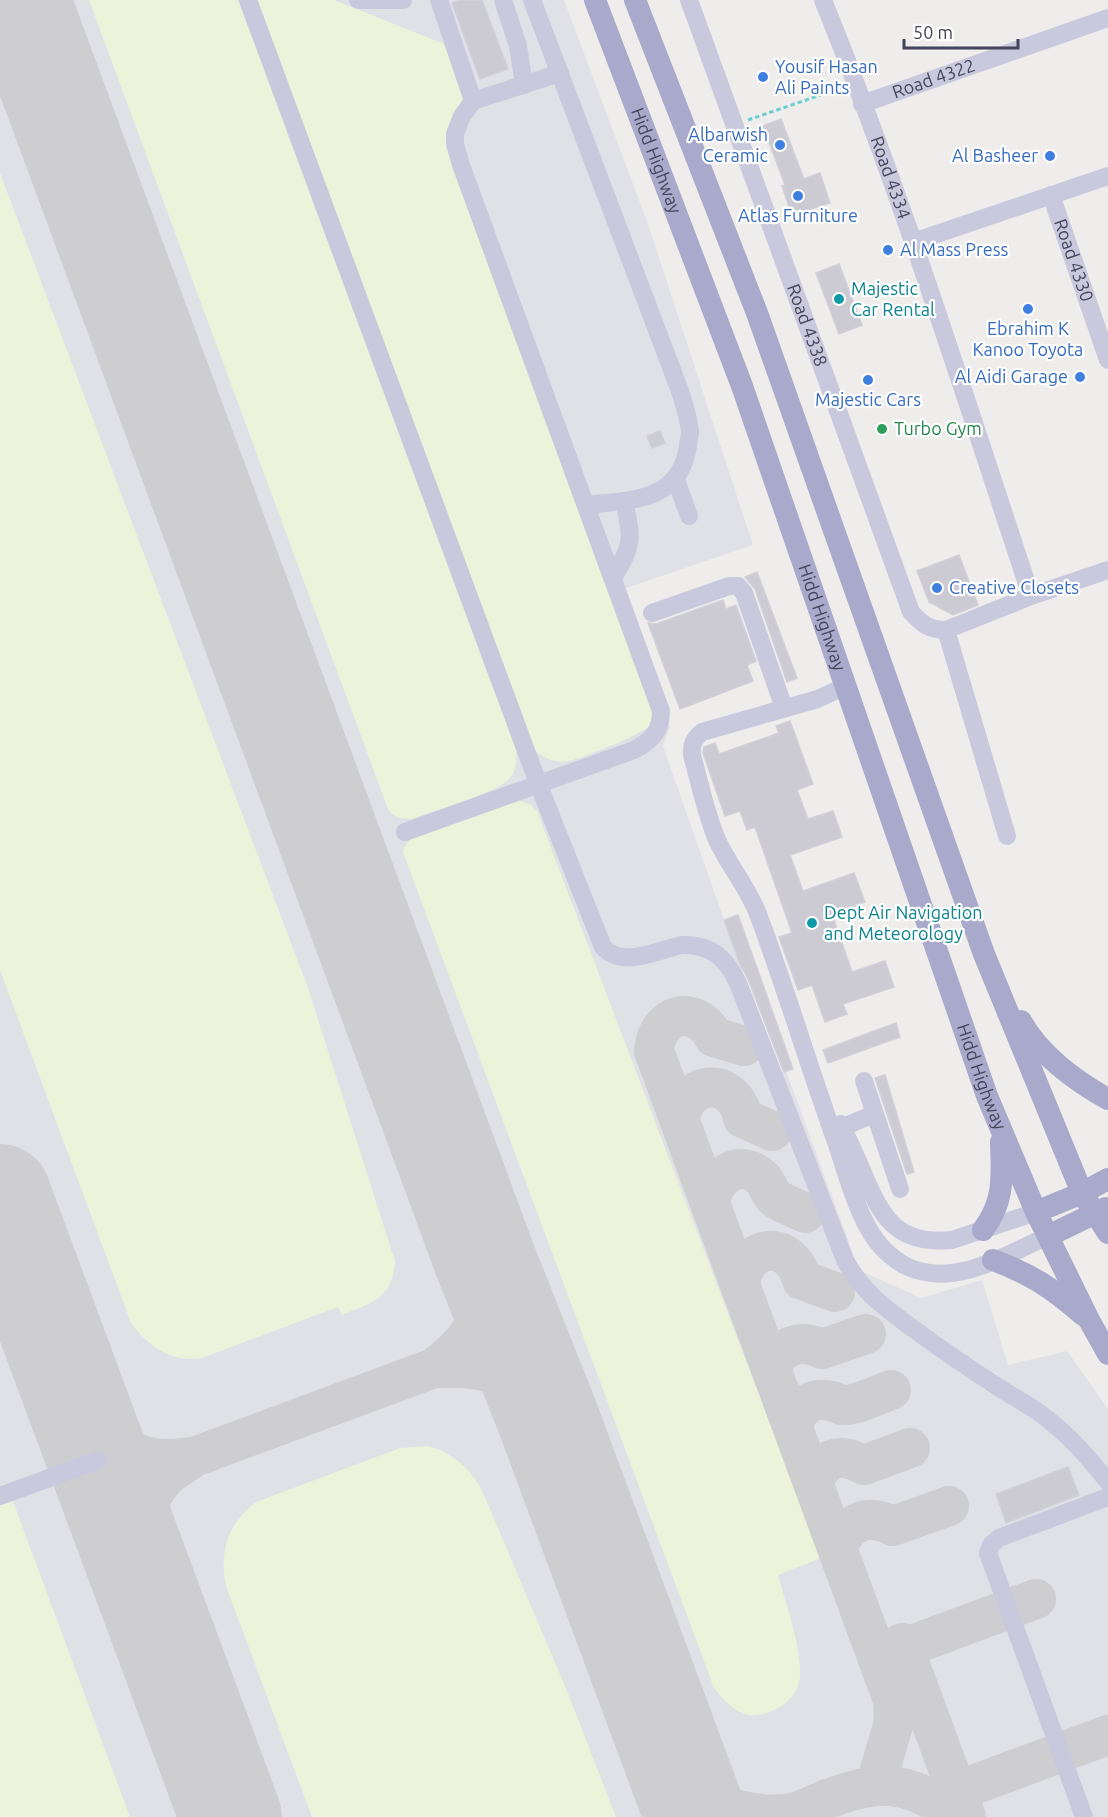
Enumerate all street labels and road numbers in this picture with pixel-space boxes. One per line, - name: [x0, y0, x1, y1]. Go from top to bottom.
- street label: Road 4322: [889, 54, 977, 102]
- street label: Hidd Highway: [628, 105, 686, 216]
- street label: Road 4334: [867, 133, 915, 221]
- street label: Road 4330: [1051, 216, 1098, 304]
- street label: Road 4338: [784, 281, 832, 369]
- street label: Hidd Highway: [795, 561, 851, 674]
- street label: Hidd Highway: [954, 1021, 1011, 1133]

